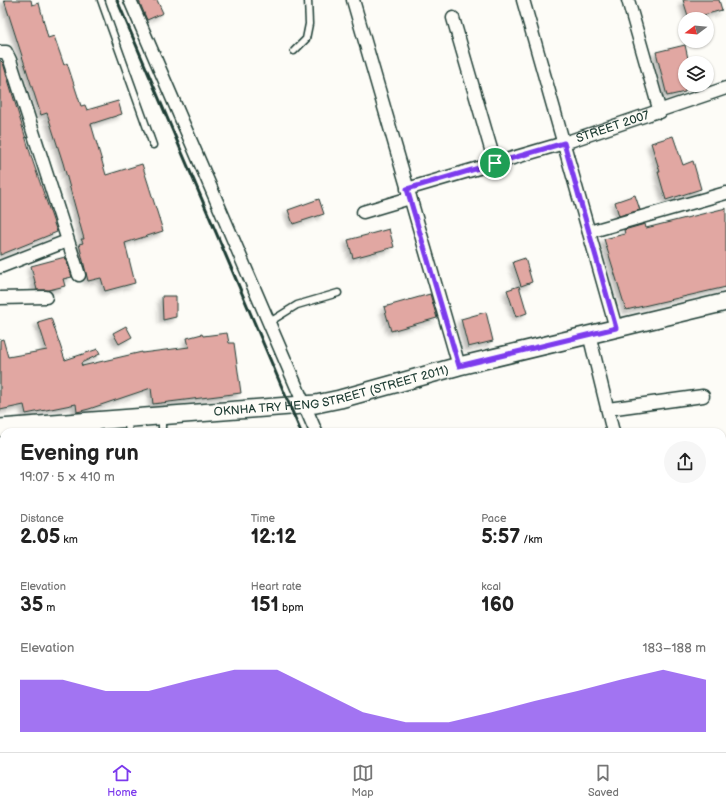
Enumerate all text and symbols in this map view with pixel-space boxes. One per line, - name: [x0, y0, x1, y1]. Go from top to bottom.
- north arrow: [678, 12, 714, 48]
- map controls: [678, 12, 714, 92]
- button: layers: [678, 56, 714, 92]
- street label: STREET 2007: [574, 107, 651, 146]
- pin: [478, 146, 512, 180]
- icon: arrive: [484, 152, 506, 174]
- street label: OKNHA TRY HENG STREET (STREET 2011): [213, 362, 450, 419]
- text: Evening run: [20, 440, 139, 467]
- button: share: [664, 441, 706, 483]
- text: 19:07 · 5 × 410 m: [20, 469, 115, 485]
- text: Distance: [20, 512, 64, 525]
- text: Time: [251, 512, 275, 525]
- text: Pace: [481, 512, 506, 525]
- text: 2.05: [20, 525, 60, 549]
- text: 12:12: [251, 525, 296, 549]
- text: 5:57: [481, 525, 520, 549]
- text: km: [60, 533, 78, 546]
- text: /km: [520, 533, 543, 546]
- text: Elevation: [20, 580, 66, 593]
- text: Heart rate: [251, 580, 301, 593]
- text: kcal: [481, 580, 501, 593]
- text: 35: [20, 593, 43, 617]
- text: 151: [251, 593, 279, 617]
- text: 160: [481, 593, 514, 617]
- text: m: [43, 601, 55, 614]
- text: bpm: [279, 601, 304, 614]
- text: Elevation: [20, 640, 74, 656]
- text: 183–188 m: [642, 640, 706, 656]
- tab: Home: [107, 762, 137, 799]
- tab: Map: [351, 762, 374, 799]
- tab: Saved: [588, 762, 619, 799]

